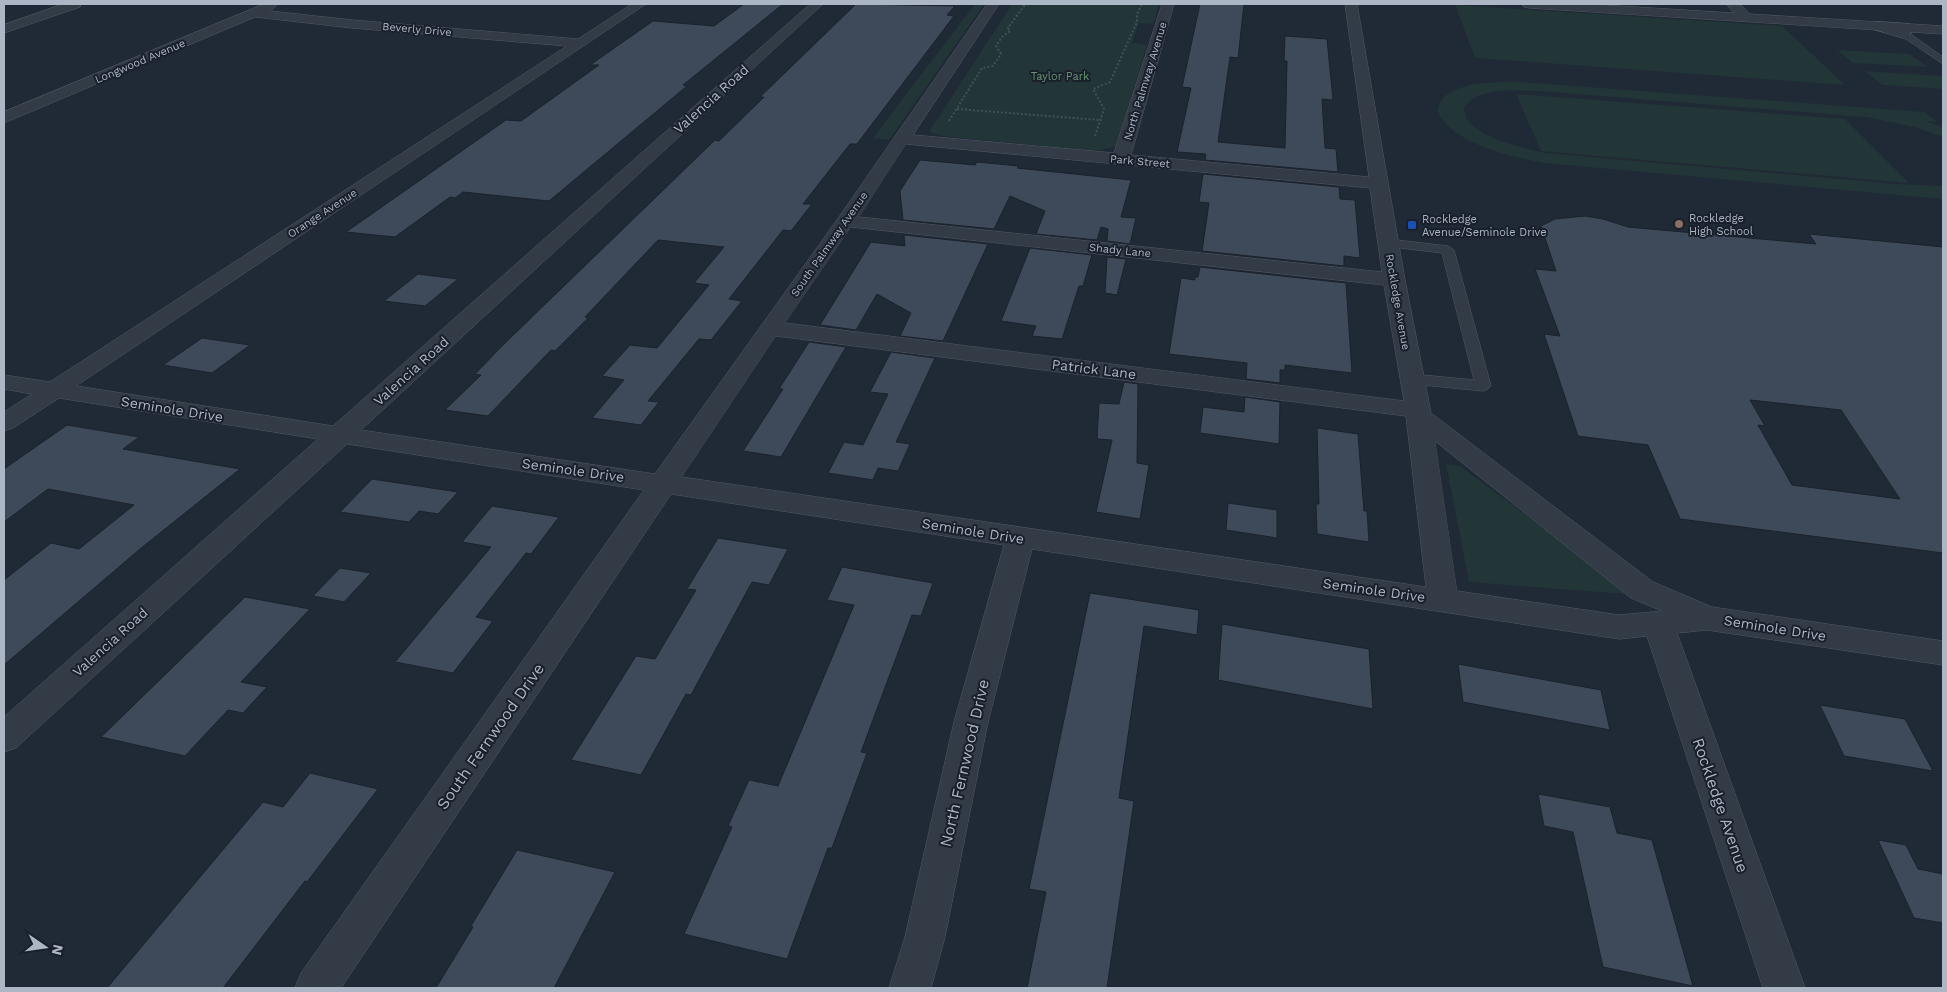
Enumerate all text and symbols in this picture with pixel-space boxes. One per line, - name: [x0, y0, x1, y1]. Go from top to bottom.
- street label: Beverly Drive: [382, 20, 452, 39]
- street label: North Palmway Avenue: [1121, 20, 1170, 142]
- street label: Longwood Avenue: [93, 37, 187, 86]
- street label: Valencia Road: [670, 61, 752, 137]
- park label: Taylor Park: [1031, 70, 1089, 83]
- street label: Park Street: [1109, 152, 1171, 171]
- street label: Orange Avenue: [285, 186, 359, 241]
- street label: South Palmway Avenue: [788, 189, 871, 299]
- place label: Rockledge High School: [1689, 212, 1754, 238]
- place label: Rockledge Avenue/Seminole Drive: [1422, 213, 1547, 239]
- marker: Rockledge High School: [1673, 218, 1685, 230]
- marker: Rockledge Avenue/Seminole Drive: [1406, 219, 1418, 231]
- street label: Shady Lane: [1088, 241, 1152, 260]
- street label: Rockledge Avenue: [1383, 253, 1412, 351]
- street label: Valencia Road: [370, 333, 452, 409]
- street label: Patrick Lane: [1051, 356, 1137, 382]
- street label: Seminole Drive: [120, 393, 224, 425]
- street label: Seminole Drive: [521, 455, 625, 485]
- street label: Seminole Drive: [921, 515, 1025, 547]
- street label: Seminole Drive: [1322, 575, 1426, 605]
- street label: Valencia Road: [69, 604, 151, 680]
- street label: Seminole Drive: [1723, 612, 1827, 644]
- street label: South Fernwood Drive: [433, 660, 548, 813]
- street label: North Fernwood Drive: [936, 677, 993, 849]
- street label: Rockledge Avenue: [1689, 735, 1753, 875]
- north arrow: [20, 922, 70, 972]
- text: N: [49, 943, 67, 957]

